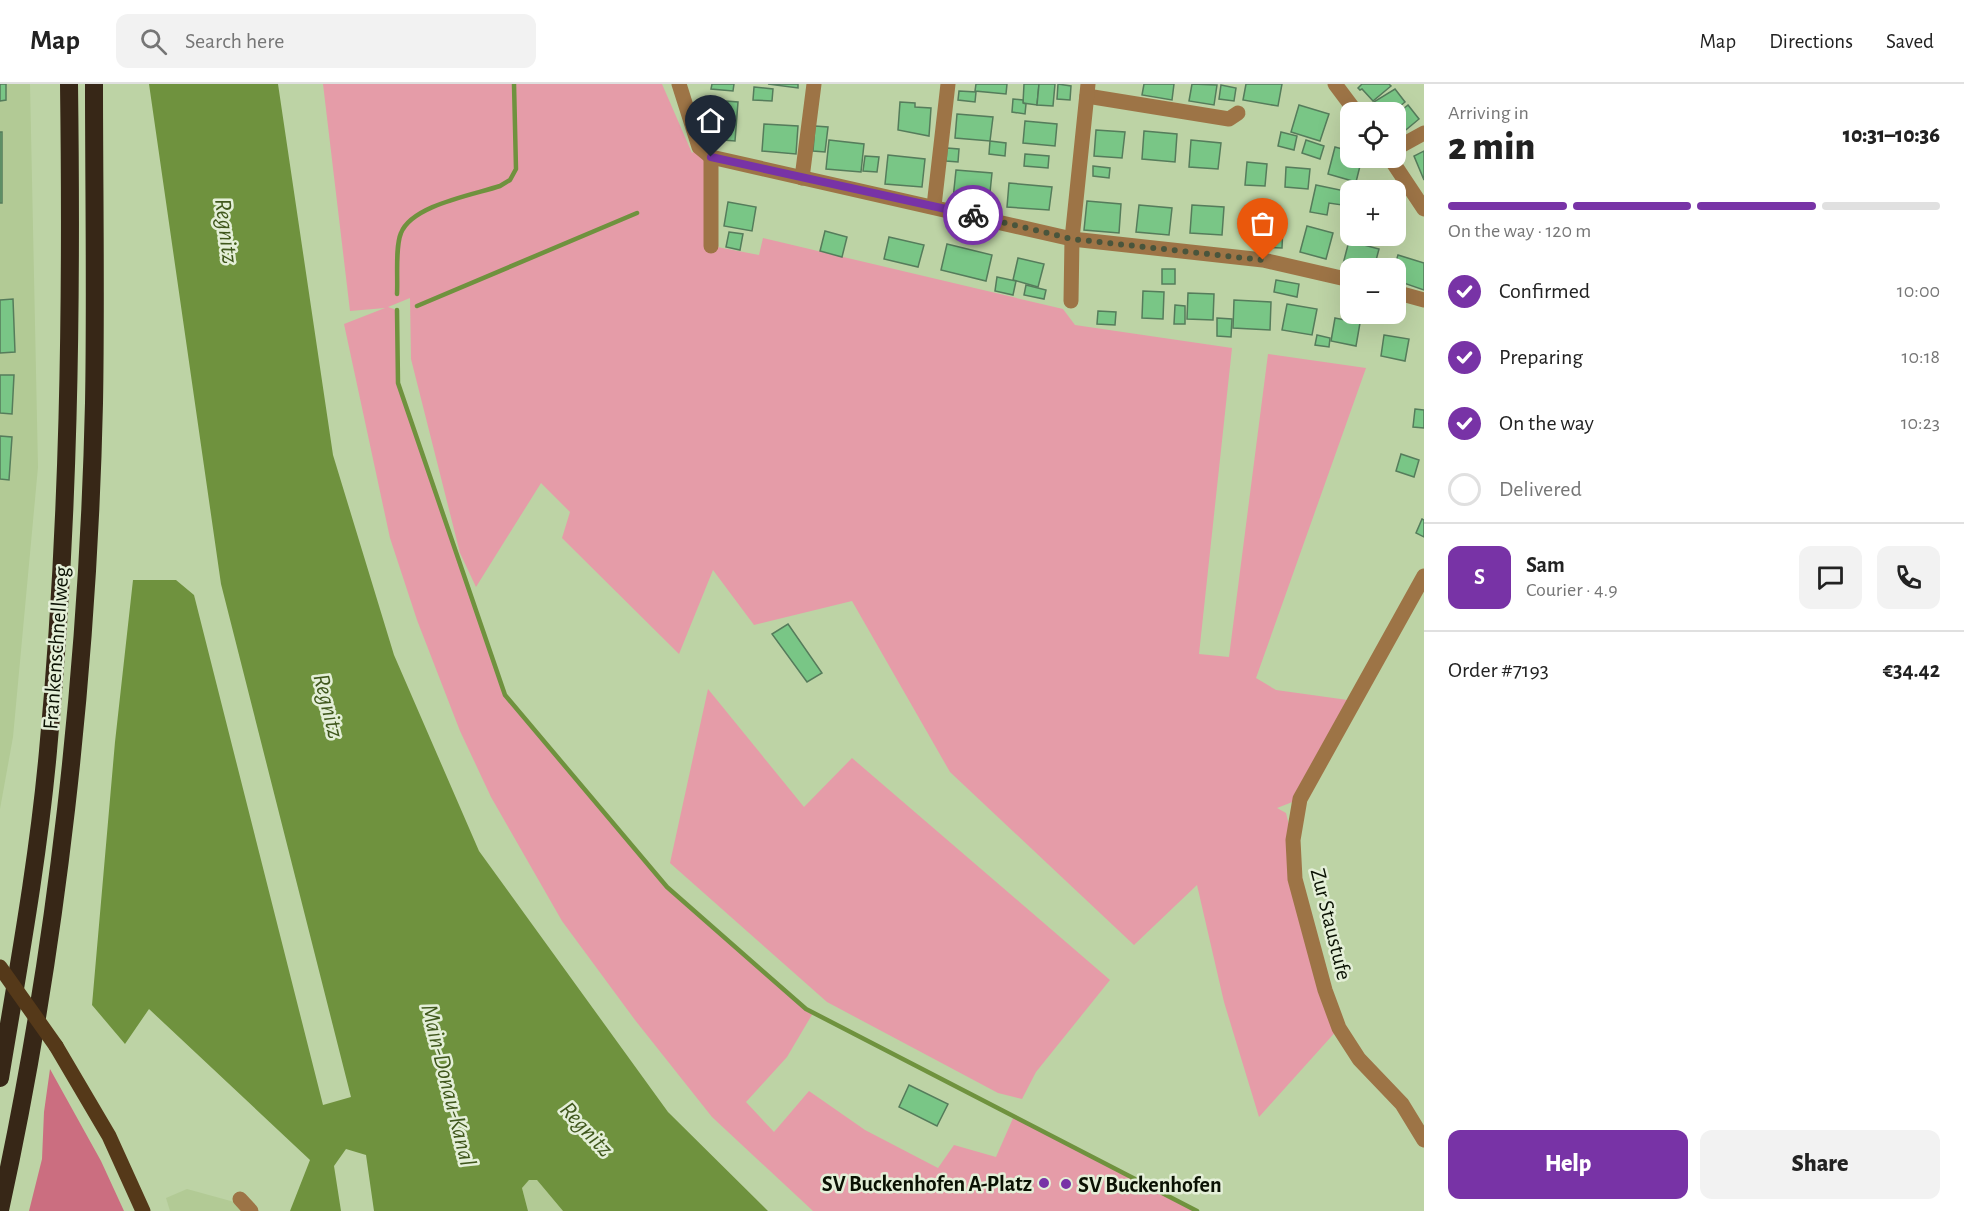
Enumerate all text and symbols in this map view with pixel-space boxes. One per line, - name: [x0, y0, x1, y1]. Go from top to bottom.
- search box: [116, 14, 536, 68]
- icon: search: [137, 25, 170, 58]
- text: Map: [30, 27, 80, 55]
- text: Search here: [185, 30, 284, 52]
- text: Map: [1700, 31, 1736, 52]
- text: Directions: [1769, 31, 1853, 52]
- text: Saved: [1886, 31, 1934, 52]
- pin: [685, 95, 736, 157]
- map controls: [1340, 102, 1406, 324]
- button: locate: [1340, 102, 1406, 168]
- text: Arriving in: [1448, 103, 1529, 123]
- icon: home: [694, 104, 727, 137]
- text: 10:31–10:36: [1843, 124, 1940, 146]
- text: 2 min: [1448, 128, 1535, 167]
- button: +: [1340, 180, 1406, 246]
- courier: [943, 185, 1003, 245]
- water label: Regnitz: [210, 197, 242, 265]
- pin: [1237, 198, 1288, 260]
- icon: bike: [957, 199, 990, 232]
- icon: bag: [1246, 207, 1279, 240]
- text: On the way · 120 m: [1448, 221, 1591, 241]
- button: −: [1340, 258, 1406, 324]
- icon: check: [1448, 275, 1481, 308]
- text: Confirmed: [1499, 280, 1590, 302]
- text: 10:00: [1897, 281, 1940, 301]
- icon: check: [1448, 341, 1481, 374]
- text: Preparing: [1499, 346, 1583, 368]
- text: 10:18: [1902, 347, 1940, 367]
- icon: check: [1448, 407, 1481, 440]
- text: On the way: [1499, 412, 1594, 434]
- text: 10:23: [1901, 413, 1940, 433]
- text: Delivered: [1499, 478, 1582, 500]
- button: chat: [1799, 546, 1862, 609]
- button: phone: [1877, 546, 1940, 609]
- text: Sam: [1526, 554, 1565, 576]
- street label: Frankenschnellweg: [39, 566, 73, 730]
- text: S: [1474, 566, 1485, 588]
- text: Courier · 4.9: [1526, 580, 1618, 600]
- text: Order #7193: [1448, 659, 1549, 681]
- text: €34.42: [1883, 659, 1940, 681]
- water label: Regnitz: [308, 671, 348, 741]
- street label: Zur Staustufe: [1307, 866, 1356, 982]
- water label: Main-Donau-Kanal: [416, 1002, 480, 1169]
- water label: Regnitz: [555, 1097, 618, 1162]
- button: Help: [1448, 1130, 1688, 1199]
- button: Share: [1700, 1130, 1940, 1199]
- place label: SV Buckenhofen A-Platz: [822, 1173, 1032, 1195]
- place label: SV Buckenhofen: [1078, 1174, 1222, 1196]
- marker: SV Buckenhofen A-Platz: [1037, 1176, 1051, 1190]
- marker: SV Buckenhofen: [1059, 1177, 1073, 1191]

